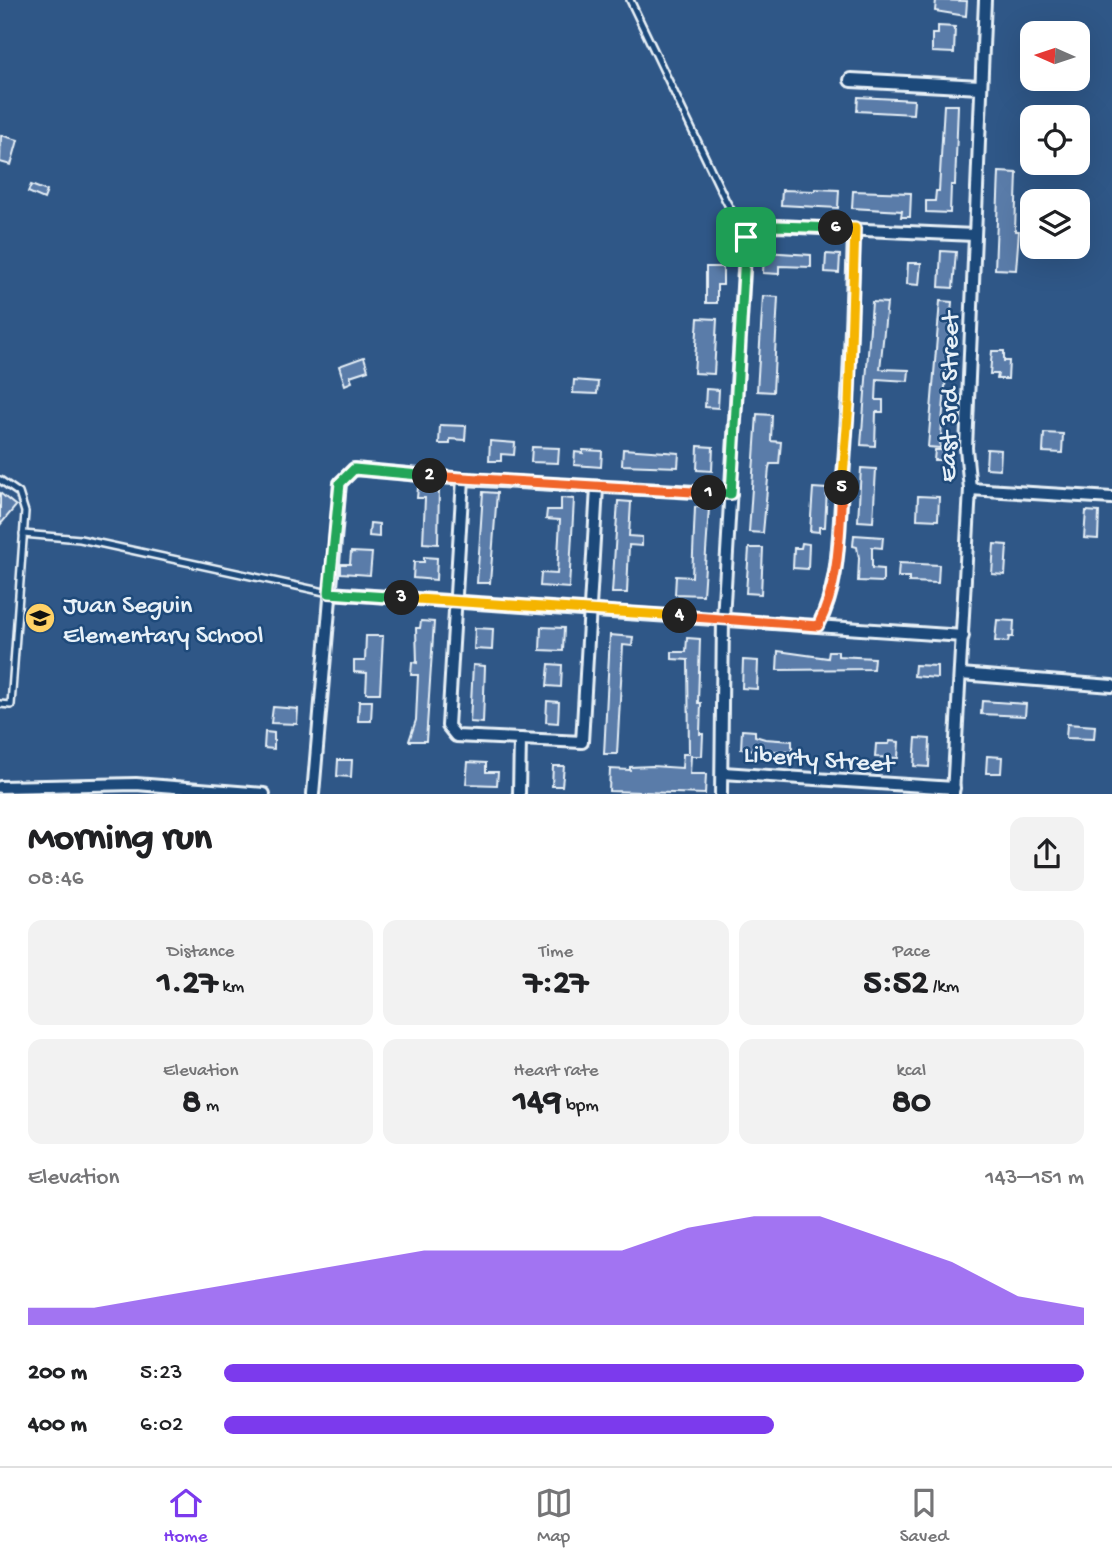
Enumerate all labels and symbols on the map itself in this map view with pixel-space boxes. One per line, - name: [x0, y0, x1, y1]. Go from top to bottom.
- north arrow: [1020, 21, 1090, 91]
- pin: [716, 207, 776, 267]
- pin: 6: [818, 210, 854, 246]
- street label: East 3rd Street: [935, 309, 969, 483]
- pin: 2: [412, 458, 448, 494]
- pin: 5: [824, 470, 860, 505]
- pin: 1: [692, 476, 726, 510]
- pin: 3: [384, 580, 420, 616]
- place label: Juan Seguin Elementary School: [63, 592, 263, 653]
- pin: 4: [662, 598, 698, 634]
- school or university icon: Juan Seguin Elementary School: [23, 601, 57, 635]
- street label: Liberty Street: [743, 741, 897, 782]

